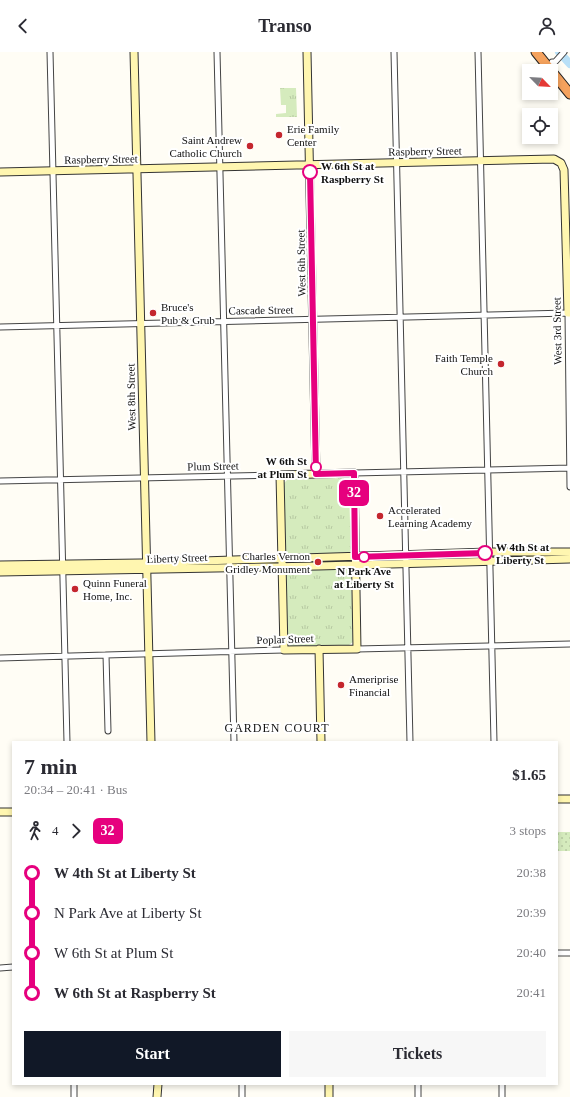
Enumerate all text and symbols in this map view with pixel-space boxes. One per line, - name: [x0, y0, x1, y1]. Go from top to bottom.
- icon: back: [12, 15, 34, 37]
- icon: person: [536, 15, 558, 37]
- text: Transo: [258, 16, 312, 36]
- north arrow: [522, 64, 558, 100]
- map controls: [522, 64, 558, 144]
- button: locate: [522, 108, 558, 144]
- place label: Erie Family Center: [287, 123, 340, 148]
- marker: Erie Family Center: [274, 130, 284, 140]
- place label: Saint Andrew Catholic Church: [170, 134, 242, 159]
- marker: Saint Andrew Catholic Church: [245, 141, 255, 151]
- street label: Raspberry Street: [388, 144, 462, 158]
- street label: Raspberry Street: [64, 152, 138, 166]
- place label: W 6th St at Raspberry St: [321, 160, 384, 185]
- marker: W 6th St at Raspberry St: [302, 164, 318, 180]
- street label: West 6th Street: [294, 229, 308, 297]
- street label: West 3rd Street: [550, 297, 564, 365]
- place label: Bruce's Pub & Grub: [161, 301, 215, 326]
- street label: Cascade Street: [228, 303, 294, 317]
- marker: Bruce's Pub & Grub: [148, 308, 158, 318]
- place label: Faith Temple Church: [435, 352, 493, 377]
- marker: Faith Temple Church: [496, 359, 506, 369]
- street label: West 8th Street: [124, 363, 138, 431]
- place label: W 6th St at Plum St: [258, 455, 307, 480]
- street label: Plum Street: [187, 460, 239, 472]
- marker: W 6th St at Plum St: [310, 461, 322, 473]
- line badge: 32: [336, 480, 372, 506]
- text: 32: [347, 485, 361, 500]
- place label: Accelerated Learning Academy: [388, 504, 472, 529]
- marker: Accelerated Learning Academy: [375, 511, 385, 521]
- place label: W 4th St at Liberty St: [496, 541, 550, 566]
- marker: W 4th St at Liberty St: [477, 545, 493, 561]
- place label: Charles Vernon Gridley Monument: [225, 550, 310, 575]
- street label: Liberty Street: [146, 551, 208, 565]
- marker: N Park Ave at Liberty St: [358, 551, 370, 563]
- marker: Charles Vernon Gridley Monument: [313, 557, 323, 567]
- place label: N Park Ave at Liberty St: [334, 565, 394, 590]
- place label: Quinn Funeral Home, Inc.: [83, 577, 147, 602]
- marker: Quinn Funeral Home, Inc.: [70, 584, 80, 594]
- street label: Poplar Street: [256, 632, 314, 646]
- place label: Ameriprise Financial: [349, 673, 399, 698]
- marker: Ameriprise Financial: [336, 680, 346, 690]
- district label: GARDEN COURT: [225, 721, 329, 735]
- text: 7 min: [24, 754, 77, 779]
- text: $1.65: [512, 767, 546, 783]
- text: 20:34 – 20:41 · Bus: [24, 782, 127, 797]
- icon: walk: [24, 820, 46, 842]
- icon: forward: [65, 820, 87, 842]
- text: 4: [52, 823, 59, 838]
- text: 32: [101, 823, 115, 838]
- text: 3 stops: [510, 823, 546, 838]
- text: W 4th St at Liberty St: [54, 865, 196, 881]
- text: 20:38: [516, 865, 546, 880]
- text: N Park Ave at Liberty St: [54, 905, 202, 921]
- text: 20:39: [516, 905, 546, 920]
- text: W 6th St at Plum St: [54, 945, 173, 961]
- text: 20:40: [516, 945, 546, 960]
- text: W 6th St at Raspberry St: [54, 985, 216, 1001]
- text: 20:41: [516, 985, 546, 1000]
- button: Start: [24, 1031, 281, 1077]
- button: Tickets: [289, 1031, 546, 1077]

